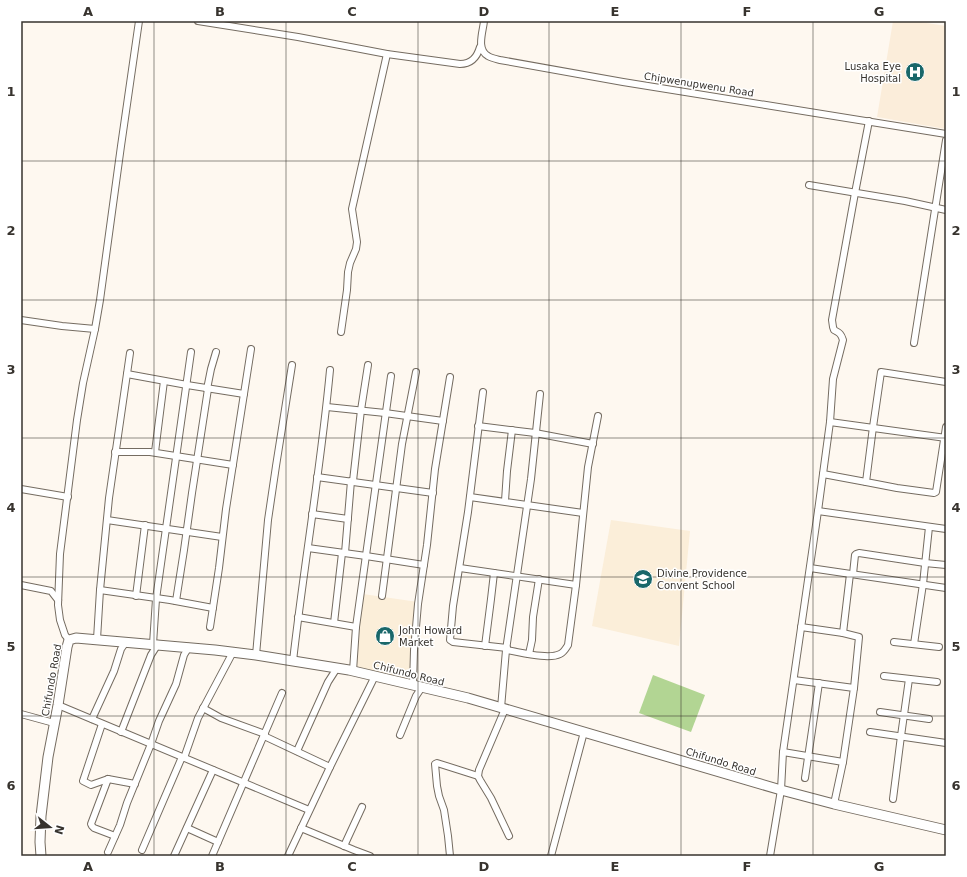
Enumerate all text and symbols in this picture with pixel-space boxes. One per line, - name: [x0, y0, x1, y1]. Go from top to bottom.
- text: A: [83, 4, 93, 19]
- text: B: [215, 4, 225, 19]
- text: C: [347, 4, 357, 19]
- text: D: [479, 4, 490, 19]
- text: E: [611, 4, 619, 19]
- text: F: [743, 4, 751, 19]
- text: G: [874, 4, 884, 19]
- place label: Lusaka Eye Hospital: [845, 61, 901, 84]
- hospital icon: Lusaka Eye Hospital: [904, 61, 926, 83]
- street label: Chipwenupwenu Road: [643, 70, 755, 99]
- text: 1: [6, 84, 16, 99]
- text: 1: [951, 84, 961, 99]
- text: 2: [6, 223, 16, 238]
- text: 2: [951, 223, 961, 238]
- text: 3: [6, 362, 16, 377]
- text: 3: [951, 362, 961, 377]
- text: 4: [6, 500, 16, 515]
- text: 4: [951, 500, 961, 515]
- school or university icon: Divine Providence Convent School: [632, 568, 654, 590]
- place label: Divine Providence Convent School: [657, 568, 747, 591]
- shop icon: John Howard Market: [374, 625, 396, 647]
- place label: John Howard Market: [398, 625, 462, 648]
- text: 5: [6, 639, 16, 654]
- text: 5: [951, 639, 961, 654]
- street label: Chifundo Road: [40, 643, 63, 717]
- street label: Chifundo Road: [372, 659, 446, 688]
- street label: Chifundo Road: [684, 746, 757, 777]
- text: 6: [6, 778, 16, 793]
- text: 6: [951, 778, 961, 793]
- north arrow: [30, 807, 70, 847]
- text: N: [52, 823, 67, 836]
- text: A: [83, 859, 93, 874]
- text: B: [215, 859, 225, 874]
- text: C: [347, 859, 357, 874]
- text: D: [479, 859, 490, 874]
- text: E: [611, 859, 619, 874]
- text: F: [743, 859, 751, 874]
- text: G: [874, 859, 884, 874]

